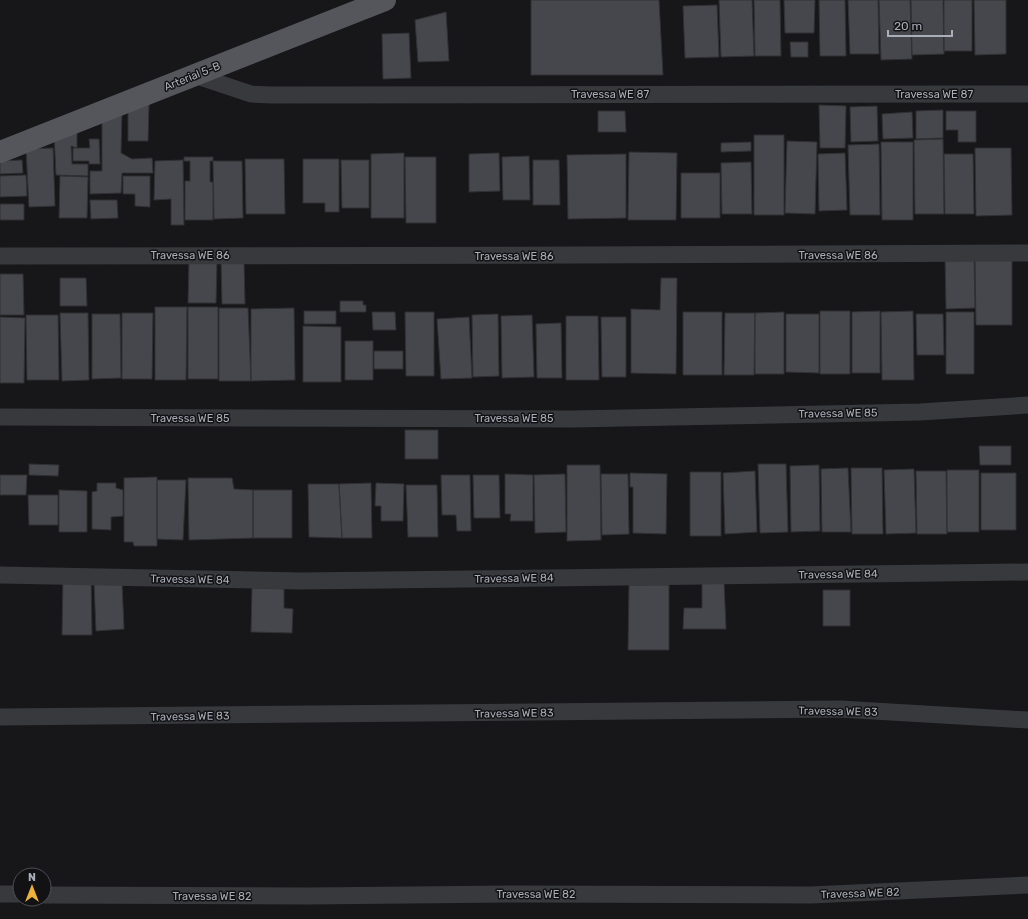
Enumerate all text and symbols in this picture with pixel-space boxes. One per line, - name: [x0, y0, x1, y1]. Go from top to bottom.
- scale bar: [888, 12, 952, 38]
- text: 20 m: [894, 19, 922, 33]
- street label: Arterial 5-B: [162, 59, 222, 94]
- street label: Travessa WE 87: [571, 88, 649, 101]
- street label: Travessa WE 87: [895, 88, 973, 101]
- street label: Travessa WE 86: [150, 249, 230, 262]
- street label: Travessa WE 86: [798, 249, 878, 262]
- street label: Travessa WE 86: [474, 250, 554, 263]
- street label: Travessa WE 85: [798, 406, 878, 421]
- street label: Travessa WE 85: [150, 412, 230, 425]
- street label: Travessa WE 85: [474, 412, 554, 425]
- street label: Travessa WE 84: [798, 567, 878, 582]
- street label: Travessa WE 84: [474, 571, 554, 586]
- street label: Travessa WE 84: [150, 572, 230, 587]
- street label: Travessa WE 83: [798, 704, 878, 719]
- street label: Travessa WE 83: [474, 706, 554, 721]
- street label: Travessa WE 83: [150, 709, 230, 724]
- north arrow: [12, 867, 52, 907]
- text: N: [28, 871, 36, 884]
- street label: Travessa WE 82: [820, 886, 900, 901]
- street label: Travessa WE 82: [496, 888, 576, 901]
- street label: Travessa WE 82: [172, 890, 252, 903]

